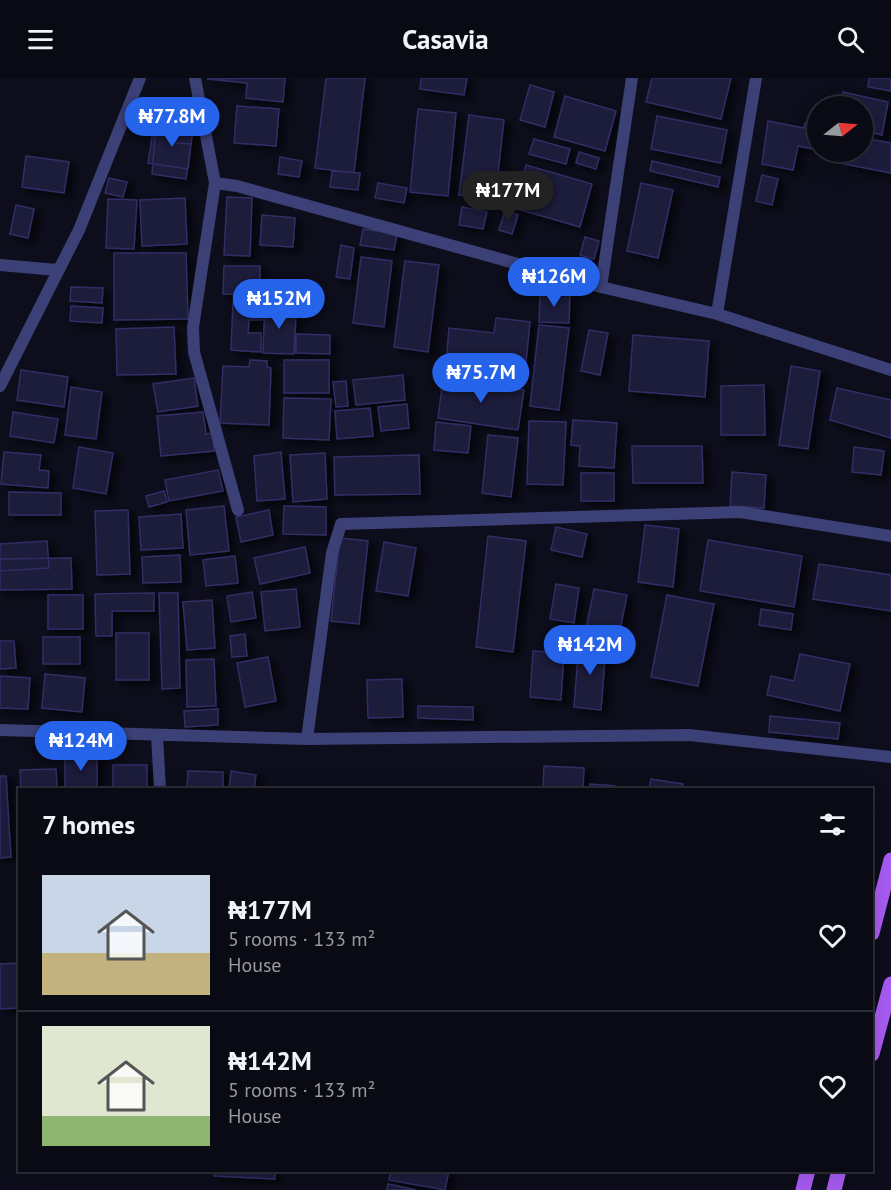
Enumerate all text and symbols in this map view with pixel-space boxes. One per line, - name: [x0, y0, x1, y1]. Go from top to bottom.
- text: Casavia: [402, 22, 489, 56]
- icon: menu: [24, 23, 57, 56]
- icon: search: [834, 23, 867, 56]
- north arrow: [807, 96, 873, 162]
- map controls: [807, 96, 873, 162]
- pin: ₦77.8M: [123, 97, 221, 148]
- text: ₦77.8M: [138, 103, 206, 129]
- pin: ₦177M: [466, 171, 550, 222]
- text: ₦177M: [476, 177, 540, 203]
- pin: ₦126M: [512, 257, 596, 308]
- text: ₦126M: [522, 263, 586, 289]
- pin: ₦152M: [237, 279, 321, 330]
- text: ₦152M: [247, 285, 311, 311]
- pin: ₦75.7M: [432, 353, 530, 404]
- text: ₦75.7M: [446, 359, 516, 385]
- pin: ₦142M: [548, 625, 632, 676]
- text: ₦142M: [558, 631, 622, 657]
- pin: ₦124M: [39, 721, 123, 772]
- text: ₦124M: [49, 727, 113, 753]
- text: 7 homes: [42, 808, 135, 841]
- icon: filters: [816, 808, 849, 841]
- text: ₦177M: [228, 893, 312, 926]
- icon: home: [90, 899, 162, 971]
- icon: heart: [816, 919, 849, 952]
- text: 5 rooms · 133 m²: [228, 926, 375, 952]
- text: House: [228, 952, 282, 978]
- text: ₦142M: [228, 1044, 312, 1077]
- icon: home: [90, 1050, 162, 1122]
- icon: heart: [816, 1070, 849, 1103]
- text: 5 rooms · 133 m²: [228, 1077, 375, 1103]
- text: House: [228, 1103, 282, 1129]

